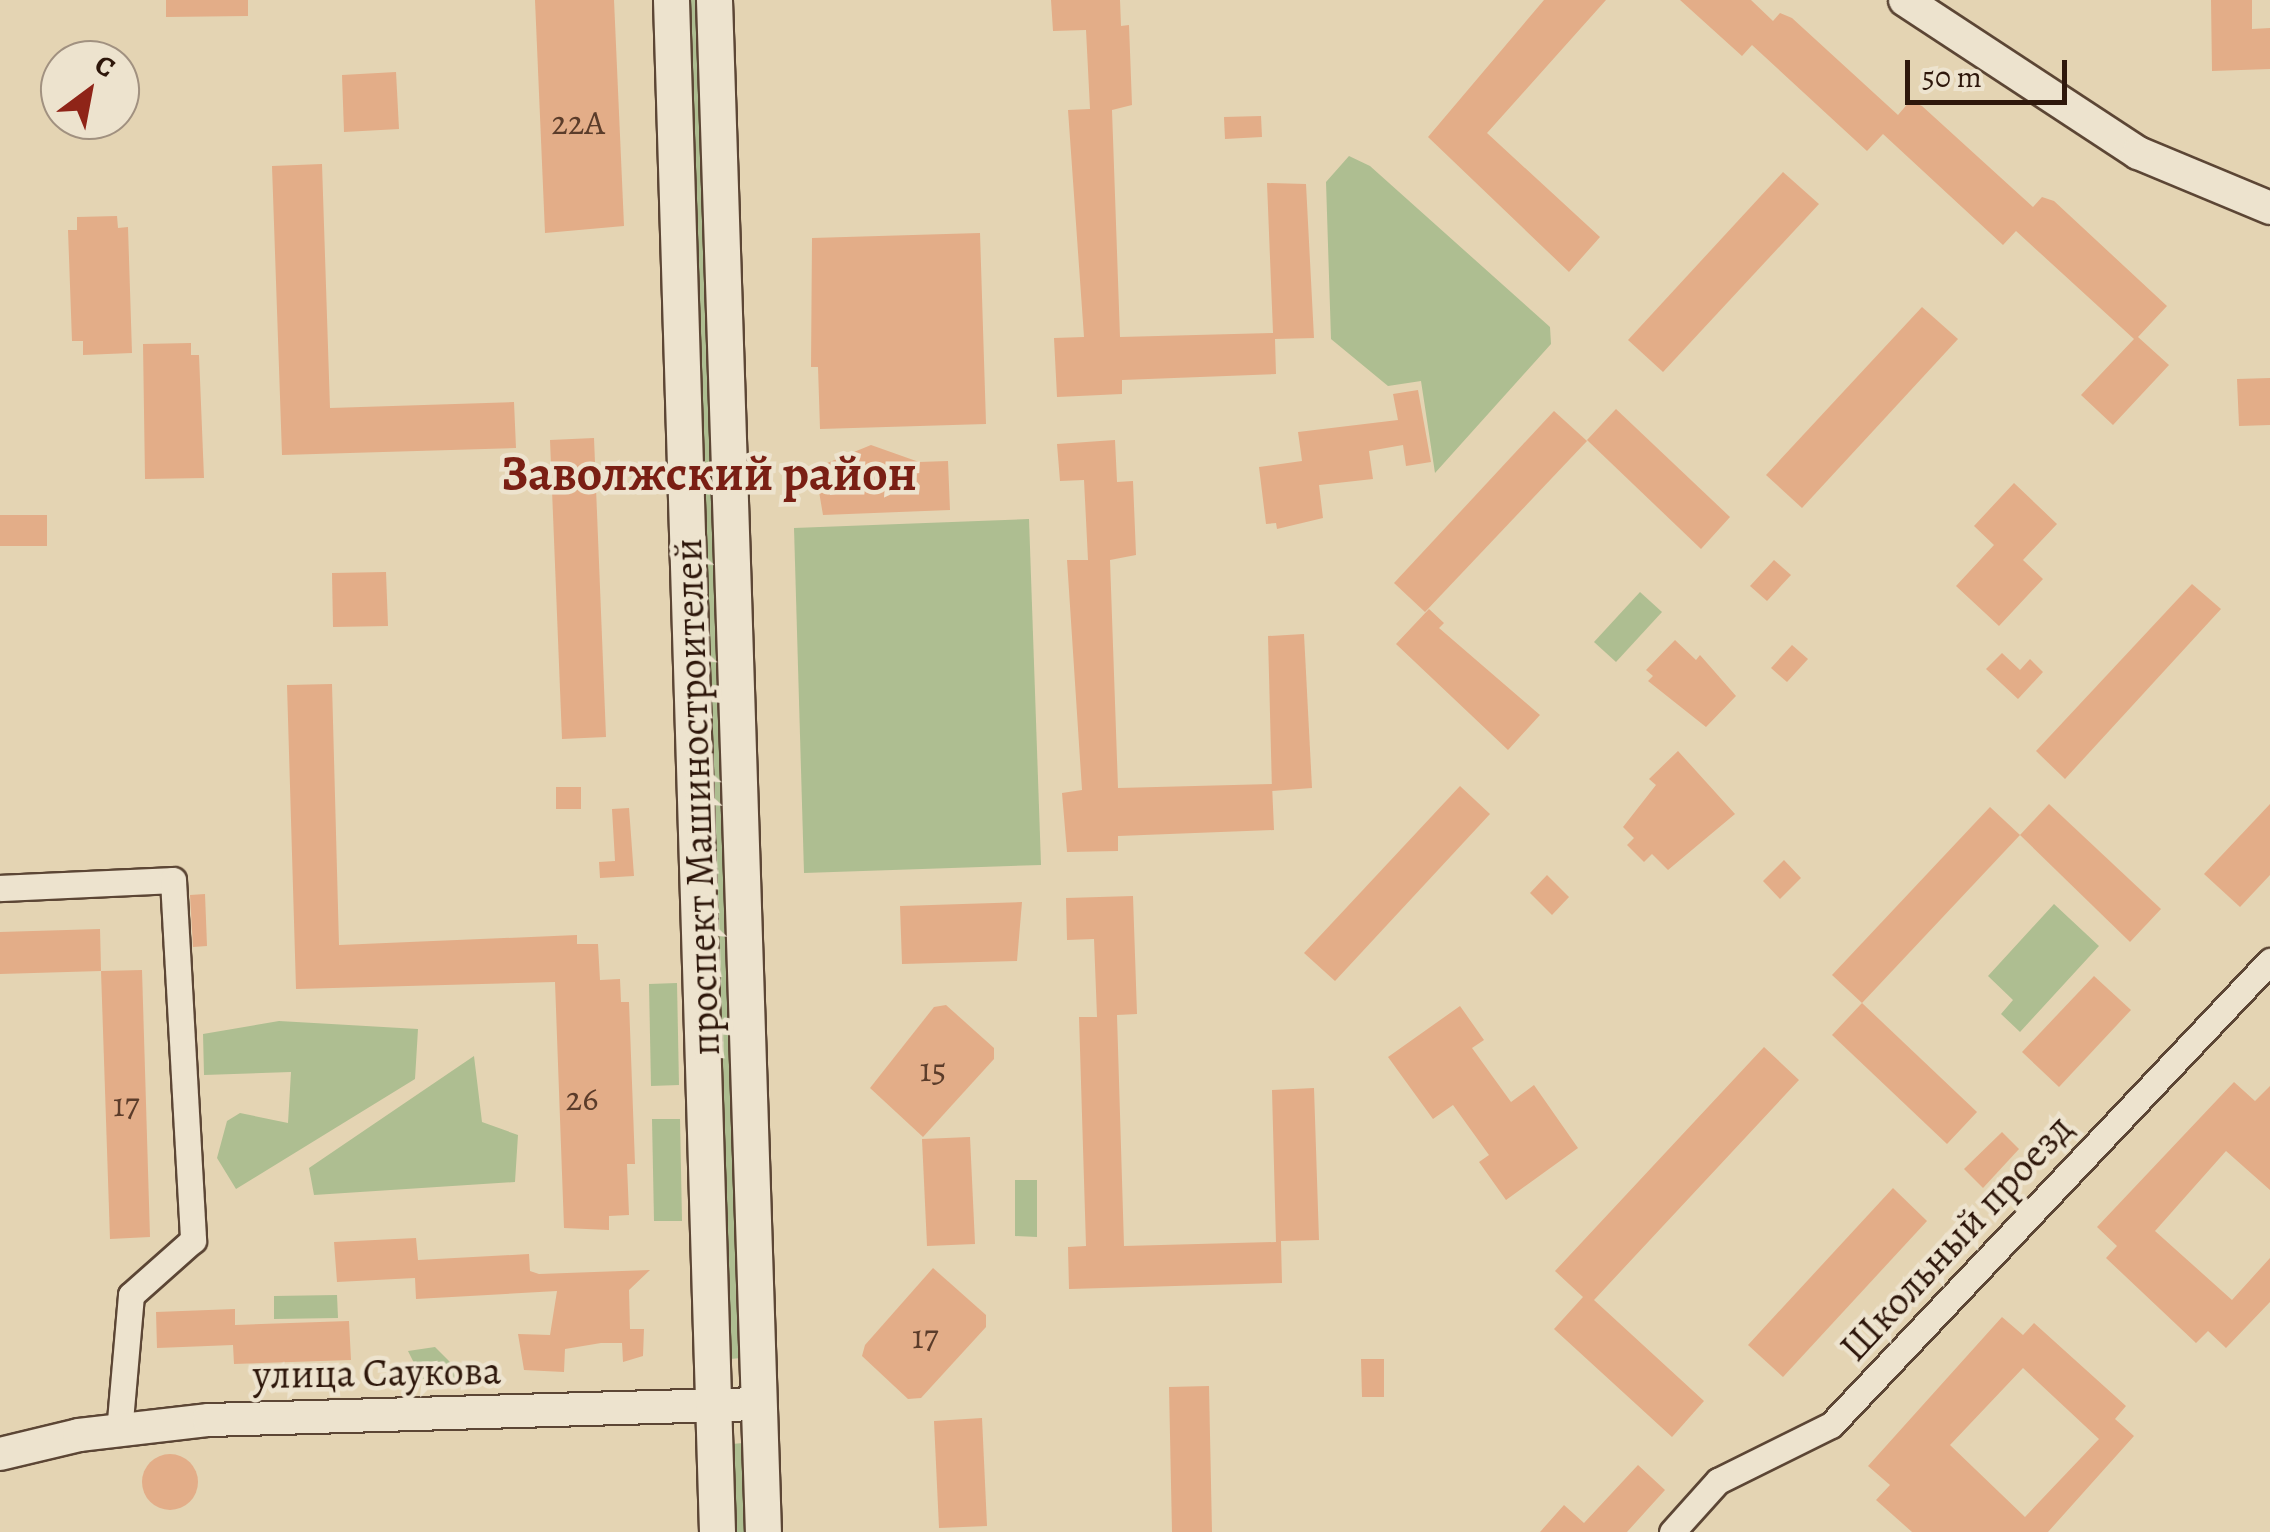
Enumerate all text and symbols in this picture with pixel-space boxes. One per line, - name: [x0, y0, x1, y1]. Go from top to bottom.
- north arrow: [40, 40, 140, 140]
- scale bar: [1910, 40, 2072, 102]
- text: С: [87, 46, 122, 87]
- text: 50 m: [1922, 57, 1982, 97]
- house number: 22А: [551, 101, 605, 143]
- district label: Заволжский район: [501, 444, 917, 504]
- street label: проспект Машиностроителей: [664, 537, 730, 1057]
- house number: 15: [919, 1048, 947, 1090]
- house number: 26: [566, 1077, 598, 1119]
- house number: 17: [113, 1083, 139, 1125]
- street label: Школьный проезд: [1829, 1105, 2083, 1371]
- house number: 17: [912, 1315, 938, 1357]
- street label: улица Саукова: [252, 1347, 502, 1399]

